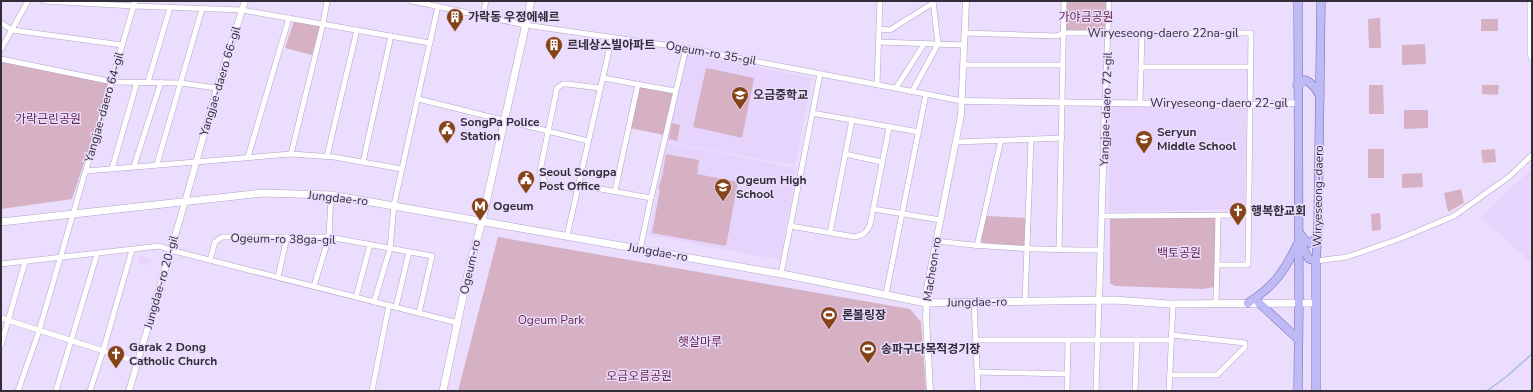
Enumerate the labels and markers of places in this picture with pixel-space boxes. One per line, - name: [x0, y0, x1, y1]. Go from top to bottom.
- building icon: 가락동 우정에쉐르: [445, 7, 465, 32]
- place label: 가락동 우정에쉐르: [468, 9, 560, 25]
- building icon: 르네상스빌아파트: [544, 35, 564, 60]
- place label: 르네상스빌아파트: [567, 37, 655, 53]
- school or university icon: 오금중학교: [730, 85, 750, 110]
- place label: 오금중학교: [753, 87, 808, 103]
- place label: SongPa Police Station: [460, 114, 540, 144]
- public building icon: SongPa Police Station: [437, 119, 457, 144]
- place label: Seryun Middle School: [1157, 124, 1236, 154]
- school or university icon: Seryun Middle School: [1134, 129, 1154, 154]
- place label: Seoul Songpa Post Office: [539, 164, 617, 194]
- public building icon: Seoul Songpa Post Office: [516, 169, 536, 194]
- place label: Ogeum High School: [736, 172, 807, 202]
- school or university icon: Ogeum High School: [713, 177, 733, 202]
- metro station icon: Ogeum: [470, 196, 490, 221]
- place label: Ogeum: [493, 198, 534, 214]
- church icon: 행복한교회: [1228, 201, 1248, 226]
- place label: 행복한교회: [1251, 203, 1306, 219]
- sports icon: 론볼링장: [819, 305, 839, 330]
- place label: 론볼링장: [842, 307, 886, 323]
- place label: Garak 2 Dong Catholic Church: [129, 339, 217, 369]
- sports icon: 송파구다목적경기장: [858, 339, 878, 364]
- place label: 송파구다목적경기장: [881, 341, 980, 357]
- church icon: Garak 2 Dong Catholic Church: [106, 344, 126, 369]

